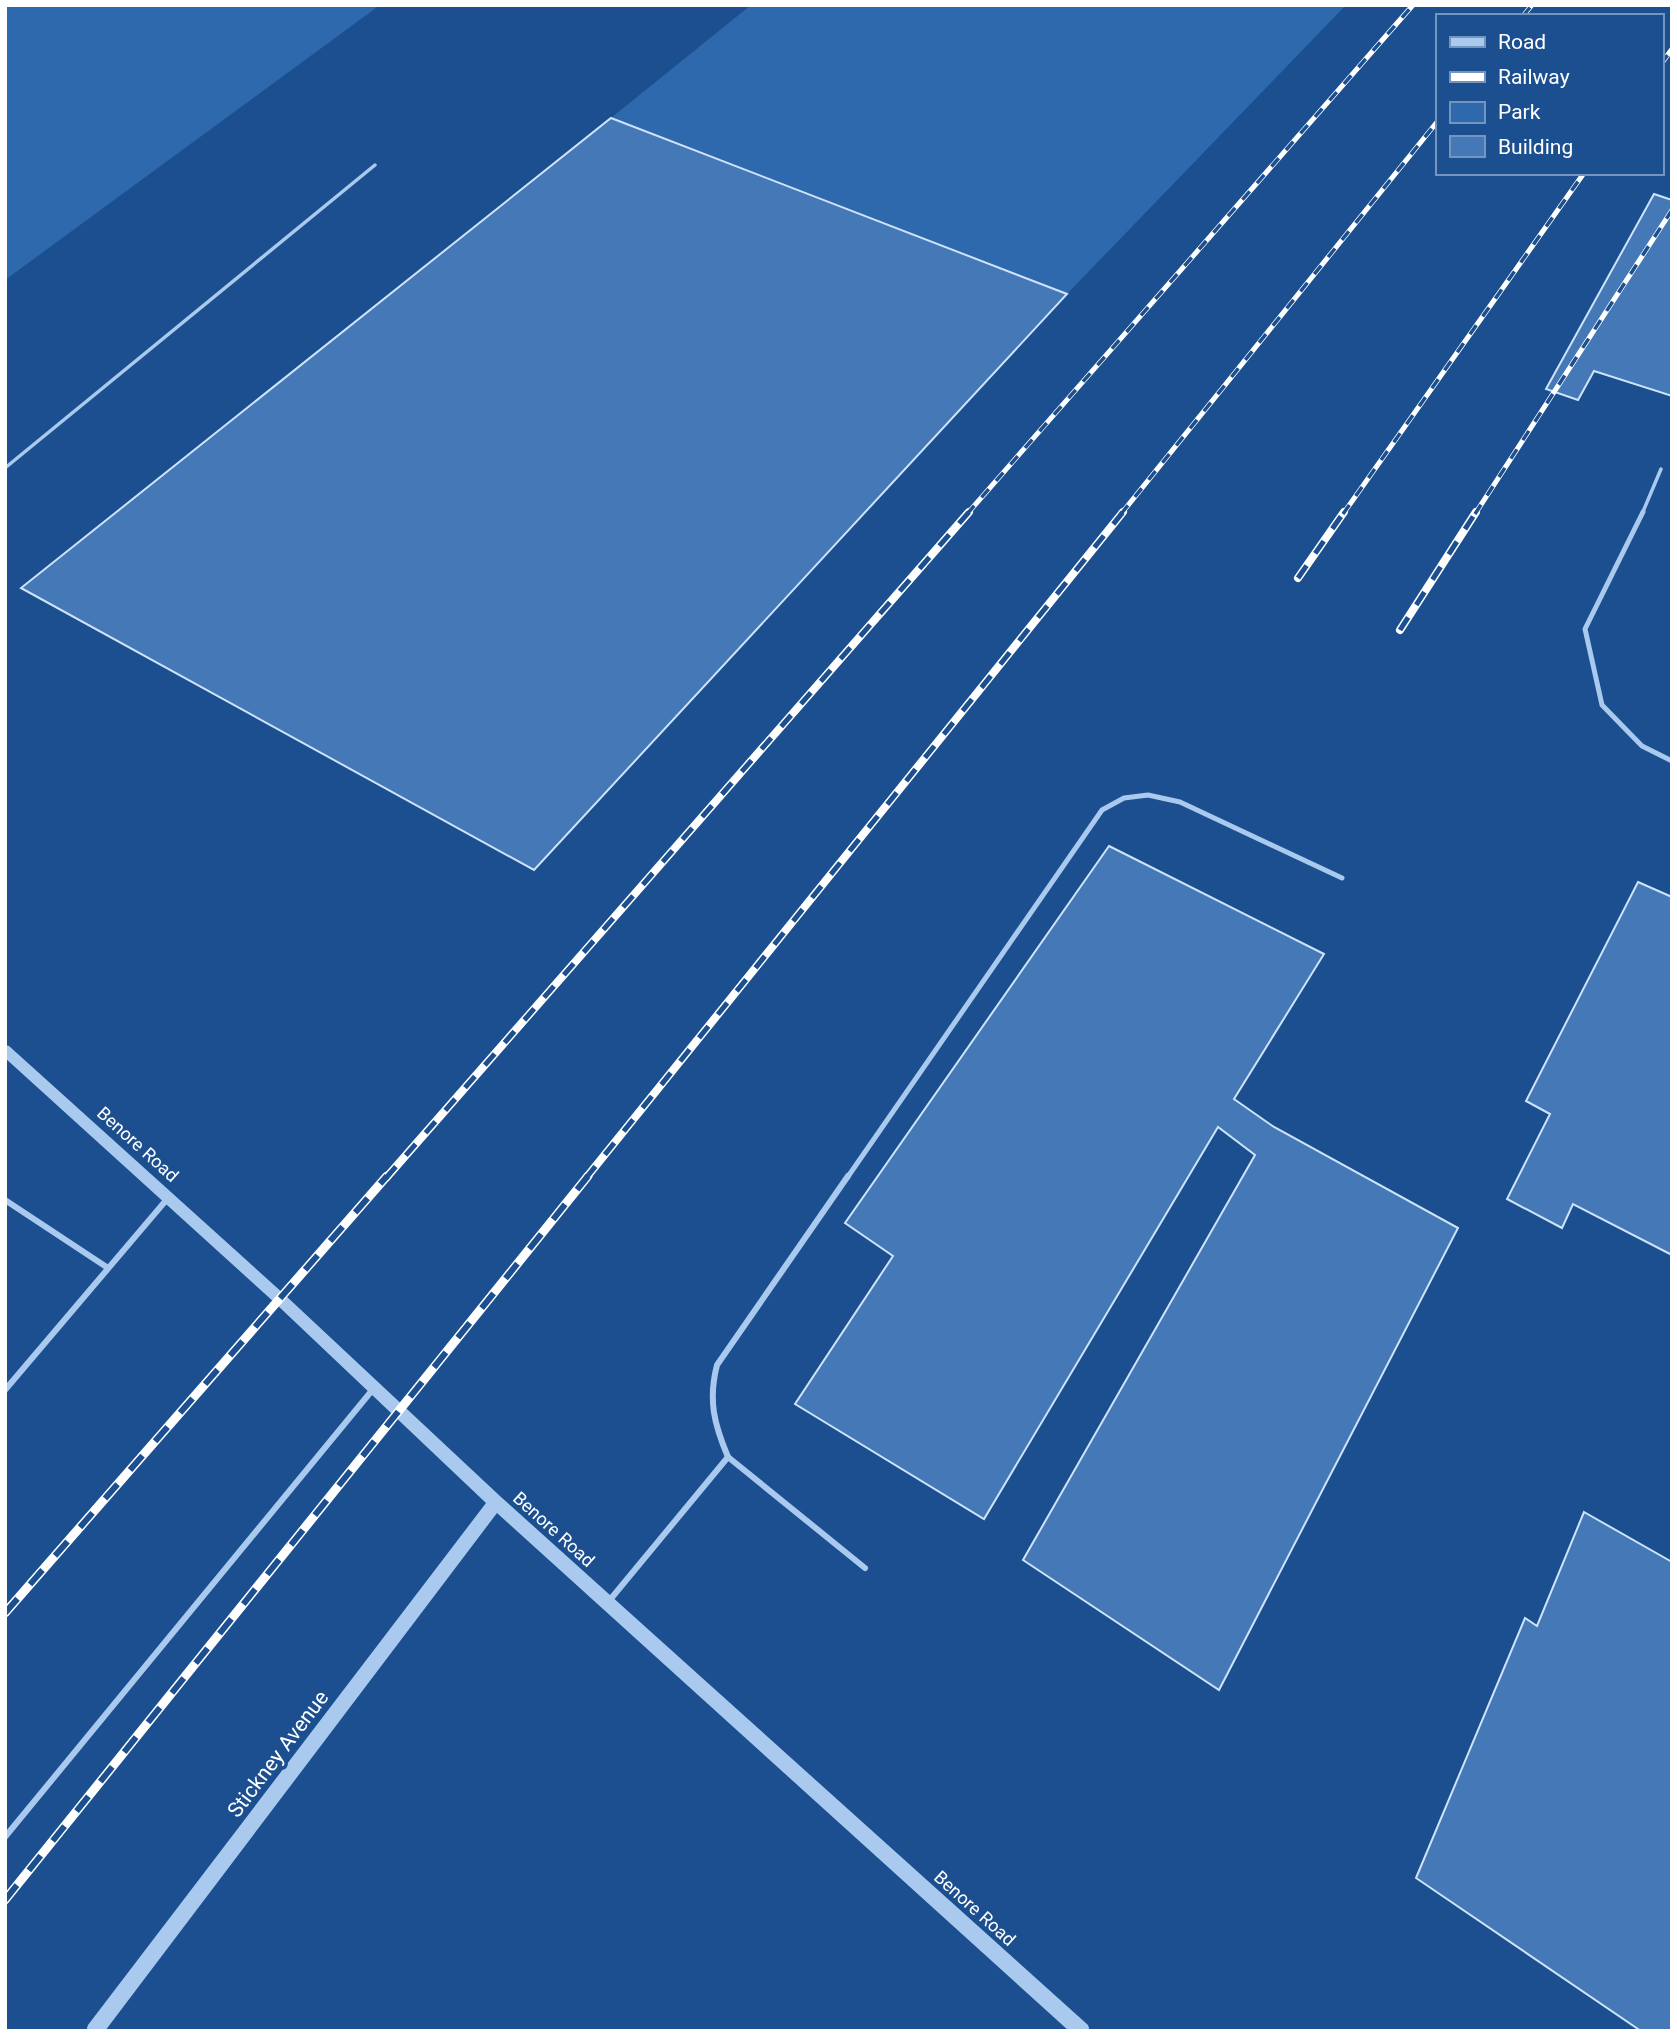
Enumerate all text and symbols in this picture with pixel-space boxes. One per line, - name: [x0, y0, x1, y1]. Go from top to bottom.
- legend: [1436, 14, 1663, 175]
- text: Road: [1498, 30, 1546, 54]
- text: Railway: [1498, 65, 1570, 89]
- text: Park: [1498, 100, 1541, 124]
- text: Building: [1498, 135, 1573, 159]
- street label: Benore Road: [93, 1102, 183, 1186]
- street label: Benore Road: [509, 1487, 599, 1571]
- street label: Stickney Avenue: [223, 1686, 333, 1822]
- street label: Benore Road: [930, 1866, 1020, 1950]

